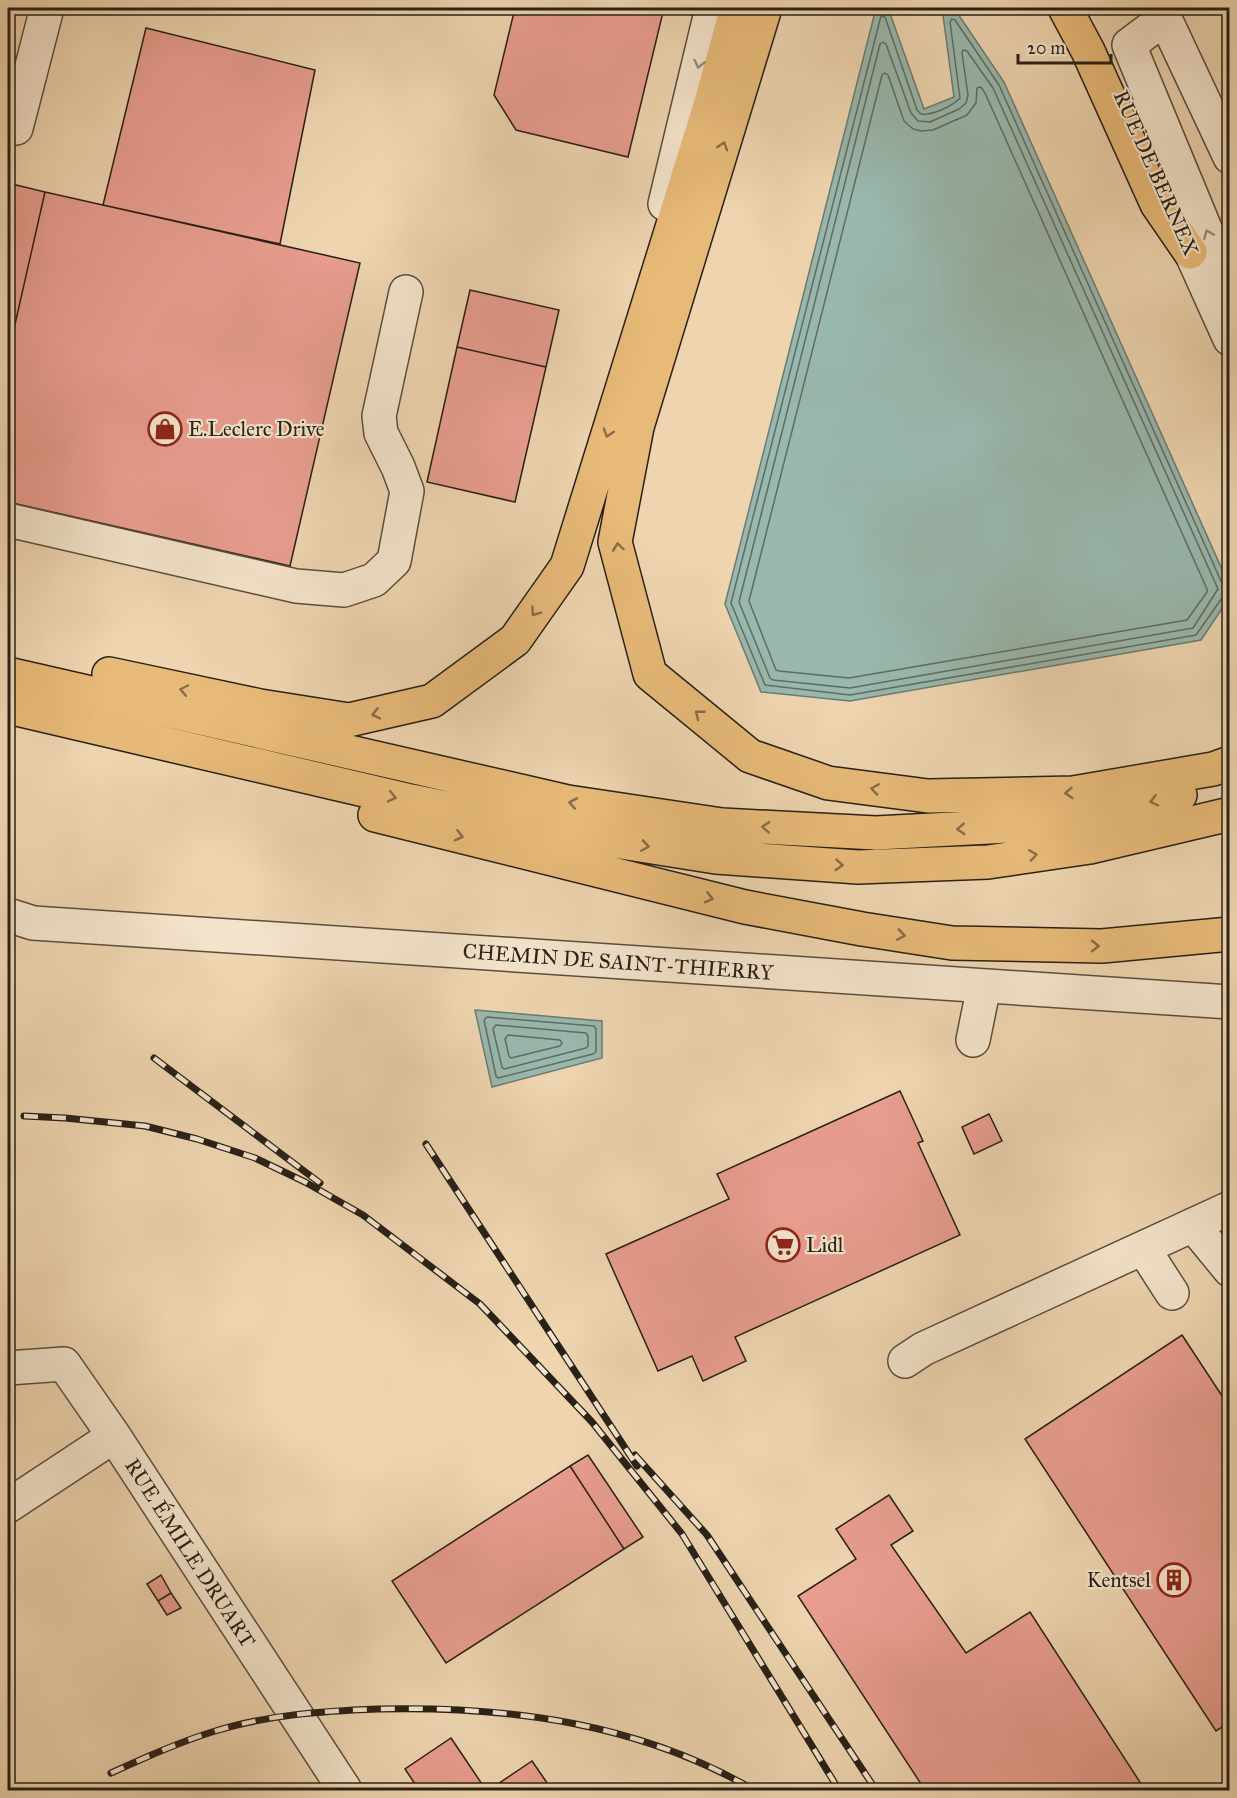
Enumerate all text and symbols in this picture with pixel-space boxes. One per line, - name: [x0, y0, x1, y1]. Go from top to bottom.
- scale bar: [1018, 27, 1111, 65]
- text: 20 m: [1027, 37, 1065, 59]
- one-way arrow: [693, 59, 706, 69]
- street label: RUE DE BERNEX: [1108, 86, 1204, 260]
- one-way arrow: [716, 141, 728, 151]
- one-way arrow: [1203, 229, 1215, 240]
- shop icon: E.Leclerc Drive: [147, 411, 183, 447]
- place label: E.Leclerc Drive: [188, 416, 325, 442]
- one-way arrow: [603, 427, 615, 438]
- one-way arrow: [612, 542, 624, 552]
- one-way arrow: [531, 605, 542, 616]
- one-way arrow: [179, 684, 189, 697]
- one-way arrow: [371, 706, 381, 719]
- one-way arrow: [695, 711, 706, 722]
- one-way arrow: [870, 783, 879, 796]
- one-way arrow: [1064, 786, 1073, 799]
- one-way arrow: [386, 789, 396, 802]
- one-way arrow: [1149, 794, 1159, 807]
- one-way arrow: [568, 797, 578, 810]
- one-way arrow: [762, 821, 771, 834]
- one-way arrow: [957, 822, 966, 835]
- one-way arrow: [454, 829, 464, 842]
- one-way arrow: [640, 839, 650, 851]
- one-way arrow: [1029, 850, 1038, 862]
- one-way arrow: [834, 859, 843, 872]
- one-way arrow: [704, 891, 714, 904]
- one-way arrow: [896, 928, 906, 941]
- street label: CHEMIN DE SAINT-THIERRY: [462, 938, 775, 986]
- one-way arrow: [1091, 940, 1100, 952]
- supermarket icon: Lidl: [765, 1227, 801, 1263]
- place label: Lidl: [806, 1232, 844, 1258]
- street label: RUE ÉMILE DRUART: [119, 1453, 262, 1652]
- building icon: Kentsel: [1156, 1562, 1192, 1598]
- place label: Kentsel: [1087, 1567, 1151, 1593]

